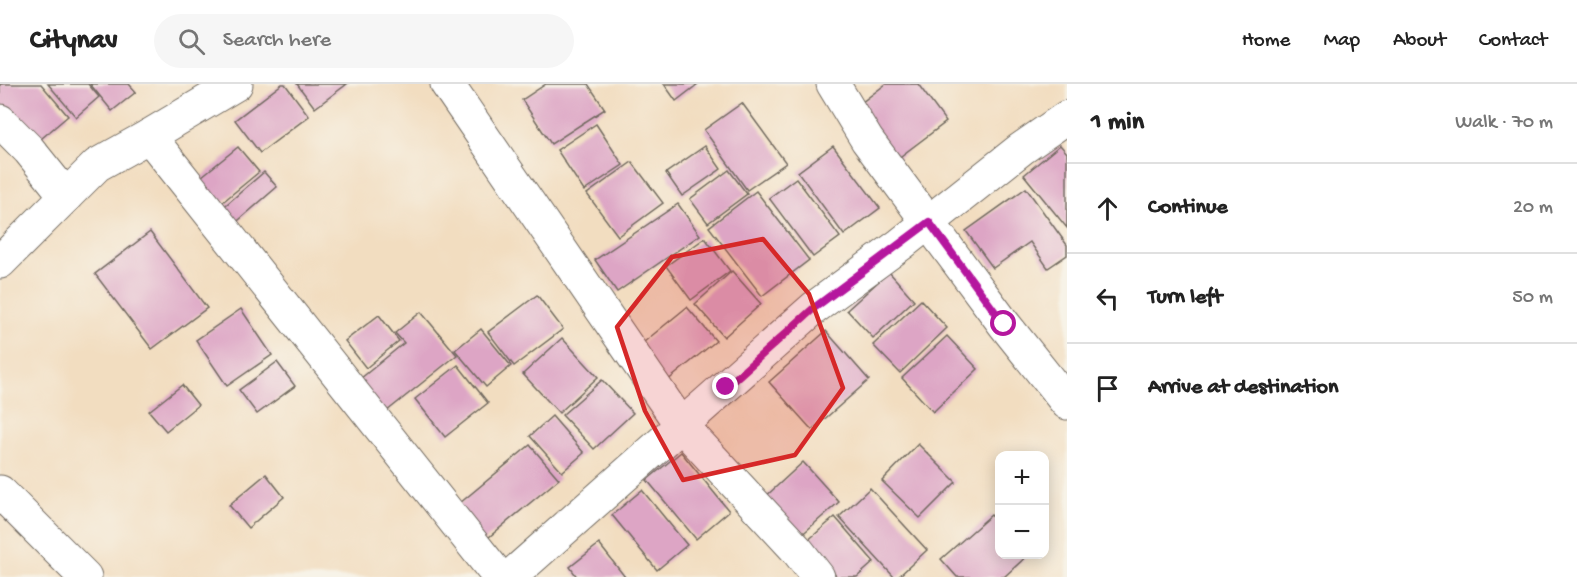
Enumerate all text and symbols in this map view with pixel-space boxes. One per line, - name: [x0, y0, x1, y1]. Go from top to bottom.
- search box: [154, 14, 574, 68]
- text: Citynav: [30, 25, 118, 58]
- icon: search: [175, 25, 208, 58]
- text: Search here: [223, 28, 331, 54]
- text: Home: [1242, 29, 1290, 54]
- text: Map: [1323, 29, 1360, 54]
- text: About: [1393, 29, 1446, 54]
- text: Contact: [1479, 29, 1547, 54]
- text: 1 min: [1091, 108, 1144, 139]
- text: Walk · 70 m: [1455, 112, 1553, 135]
- icon: ahead: [1091, 192, 1124, 225]
- text: Continue: [1148, 195, 1228, 221]
- text: 20 m: [1513, 197, 1553, 220]
- icon: left: [1091, 282, 1124, 315]
- text: Turn left: [1148, 285, 1222, 311]
- text: 50 m: [1512, 287, 1553, 310]
- route start: [990, 310, 1016, 336]
- icon: arrive: [1091, 372, 1124, 405]
- route end: [712, 373, 738, 399]
- text: Arrive at destination: [1148, 375, 1338, 401]
- map controls: [995, 451, 1049, 559]
- button: +: [995, 451, 1049, 505]
- button: −: [995, 505, 1049, 559]

